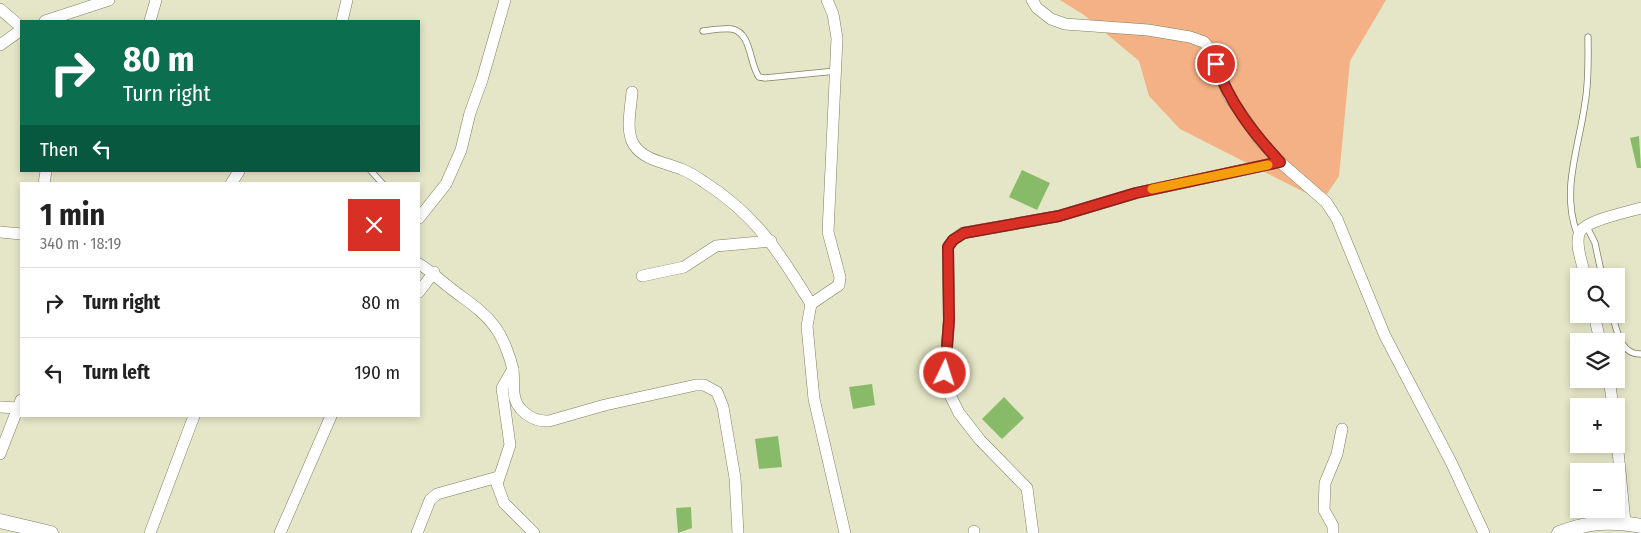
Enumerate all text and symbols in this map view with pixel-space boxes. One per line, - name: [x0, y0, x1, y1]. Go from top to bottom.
- text: 80 m: [123, 38, 195, 80]
- icon: right: [40, 40, 105, 105]
- pin: [1195, 43, 1237, 85]
- icon: arrive: [1202, 50, 1230, 78]
- text: Turn right: [123, 80, 211, 107]
- icon: left: [88, 135, 116, 163]
- text: Then: [40, 138, 78, 161]
- text: 1 min: [40, 197, 105, 233]
- button: close: [348, 199, 400, 251]
- text: 340 m · 18:19: [40, 234, 121, 253]
- map controls: [1570, 268, 1625, 518]
- button: search: [1570, 268, 1625, 323]
- icon: right: [40, 289, 68, 317]
- text: Turn right: [83, 291, 160, 314]
- text: 80 m: [362, 291, 400, 314]
- button: layers: [1570, 333, 1625, 388]
- position arrow: [918, 346, 970, 398]
- icon: left: [40, 359, 68, 387]
- text: Turn left: [83, 361, 150, 384]
- text: 190 m: [354, 361, 400, 384]
- button: +: [1570, 398, 1625, 453]
- button: −: [1570, 463, 1625, 518]

